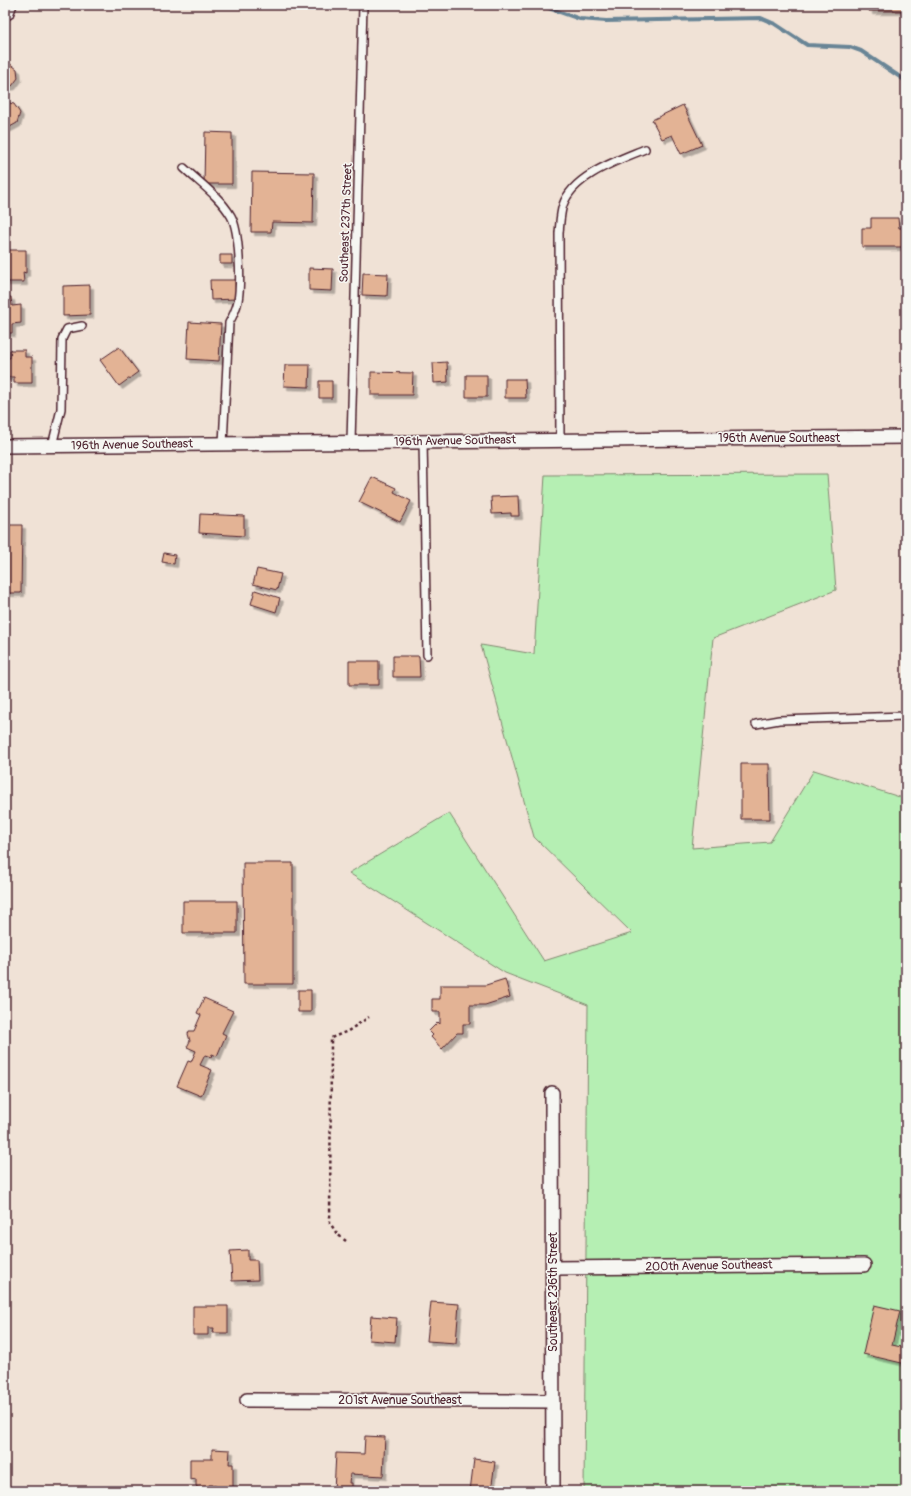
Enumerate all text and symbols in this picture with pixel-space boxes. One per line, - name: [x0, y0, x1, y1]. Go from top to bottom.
- street label: Southeast 237th Street: [336, 163, 356, 283]
- street label: 196th Avenue Southeast: [718, 431, 840, 446]
- street label: 196th Avenue Southeast: [394, 432, 516, 450]
- street label: 196th Avenue Southeast: [71, 436, 193, 454]
- street label: Southeast 236th Street: [546, 1232, 561, 1352]
- street label: 200th Avenue Southeast: [645, 1257, 773, 1275]
- street label: 201st Avenue Southeast: [338, 1393, 462, 1408]

